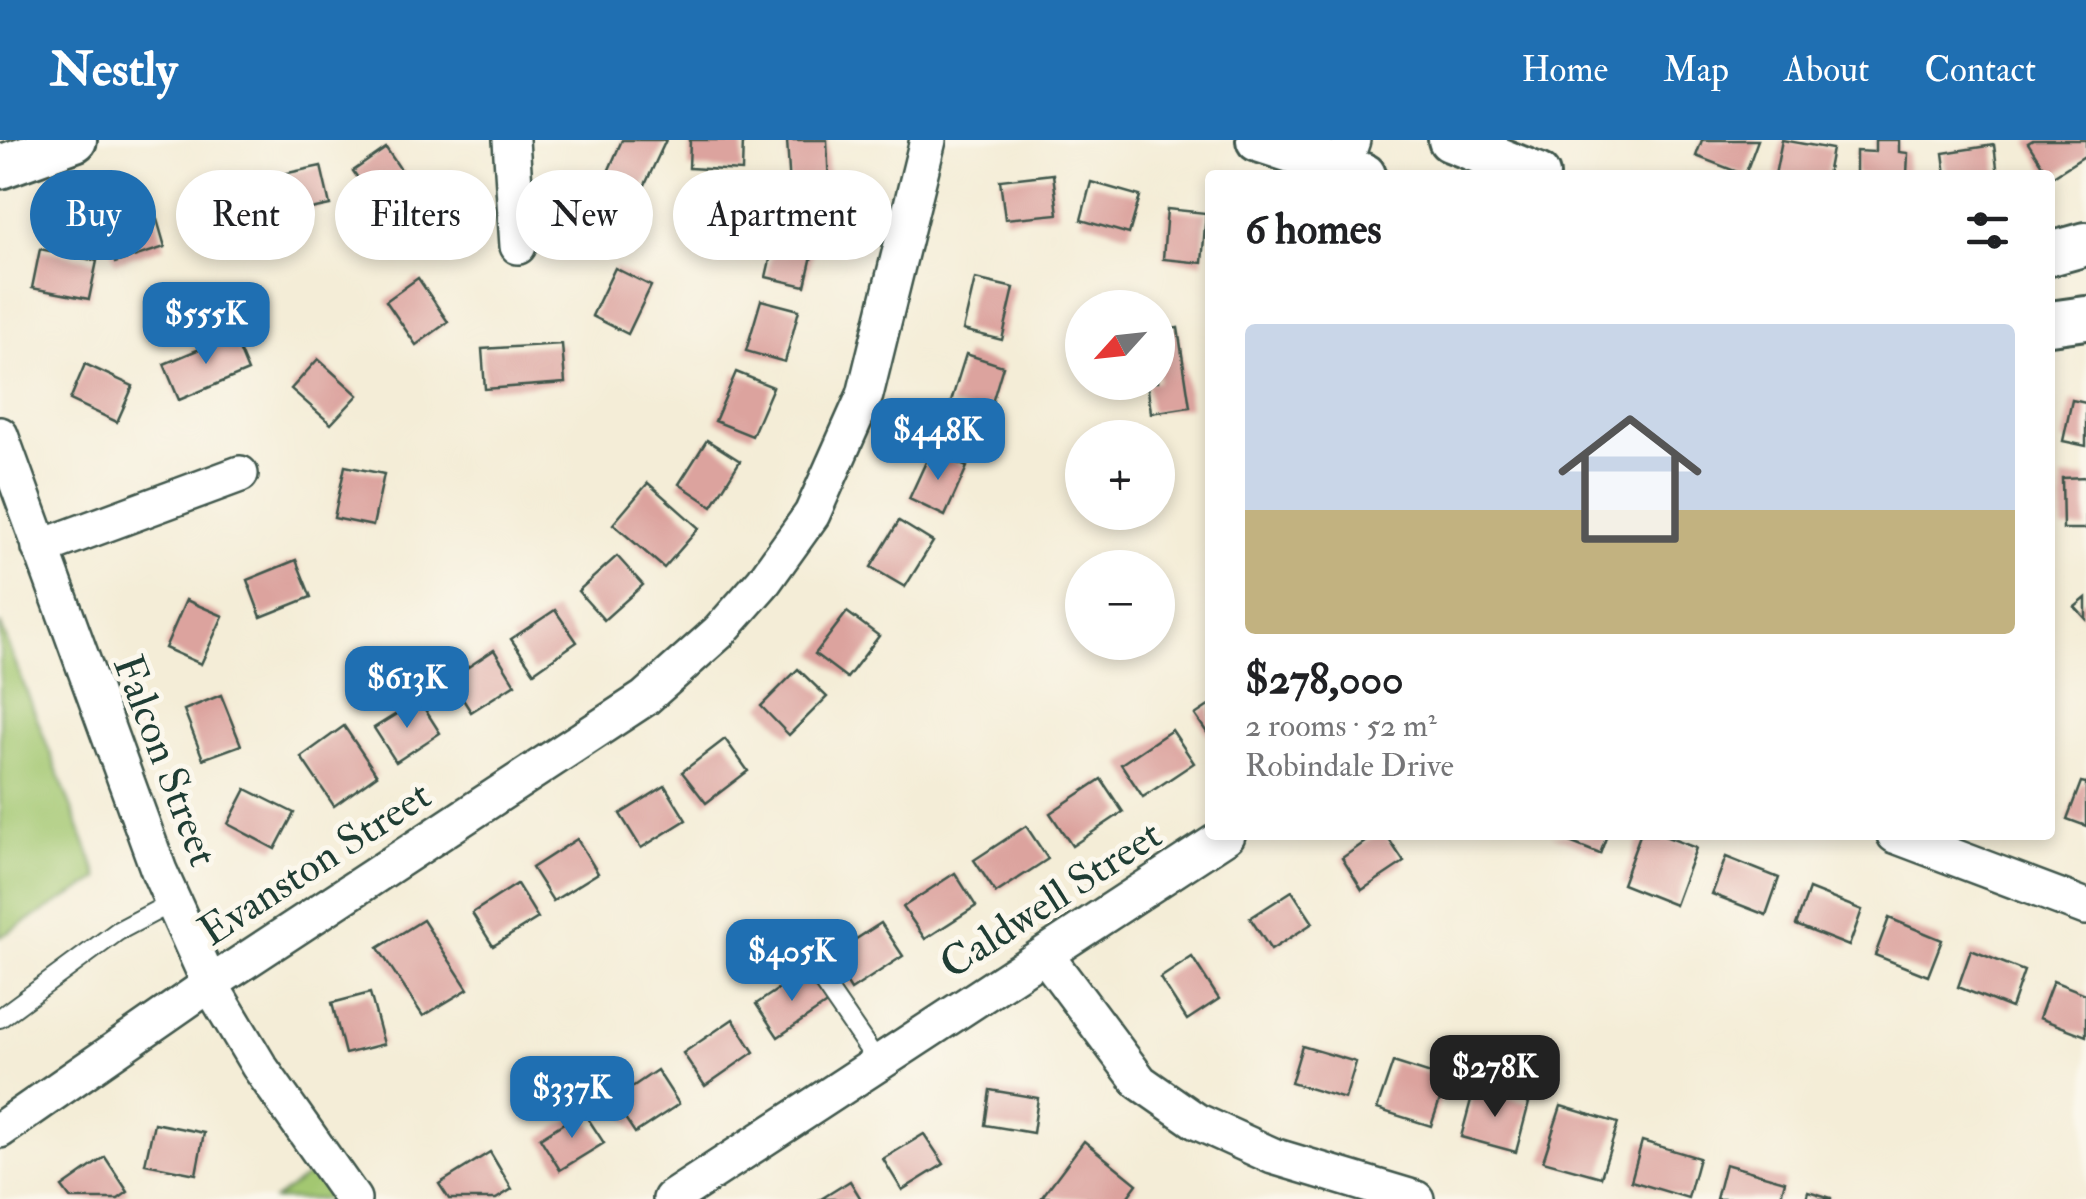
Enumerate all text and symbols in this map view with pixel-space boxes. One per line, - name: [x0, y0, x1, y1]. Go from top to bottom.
- text: Nestly: [50, 40, 177, 100]
- text: Home: [1521, 48, 1608, 92]
- text: Map: [1663, 48, 1729, 92]
- text: About: [1784, 48, 1869, 92]
- text: Contact: [1924, 48, 2036, 92]
- chip: Buy: [30, 170, 156, 260]
- chip: Rent: [176, 170, 315, 260]
- chip: Filters: [335, 170, 496, 260]
- chip: New: [516, 170, 653, 260]
- chip: Apartment: [673, 170, 892, 260]
- icon: filters: [1960, 203, 2015, 258]
- text: 6 homes: [1245, 204, 1382, 256]
- pin: $555K: [136, 282, 276, 367]
- north arrow: [1065, 290, 1175, 400]
- map controls: [1065, 290, 1175, 660]
- text: $555K: [165, 294, 247, 334]
- icon: home: [1540, 389, 1720, 569]
- pin: $448K: [868, 398, 1008, 483]
- text: $448K: [893, 410, 983, 450]
- button: +: [1065, 420, 1175, 530]
- button: −: [1065, 550, 1175, 660]
- pin: $613K: [337, 646, 477, 731]
- street label: Falcon Street: [101, 648, 229, 874]
- text: $278,000: [1245, 654, 1404, 706]
- text: $613K: [367, 658, 447, 698]
- text: 2 rooms · 52 m²: [1245, 706, 1437, 746]
- text: Robindale Drive: [1245, 746, 1454, 786]
- street label: Evanston Street: [189, 769, 441, 958]
- street label: Caldwell Street: [931, 809, 1172, 991]
- pin: $405K: [722, 919, 862, 1004]
- text: $405K: [748, 931, 836, 971]
- pin: $278K: [1425, 1035, 1565, 1120]
- text: $278K: [1452, 1047, 1538, 1087]
- pin: $337K: [502, 1056, 642, 1141]
- text: $337K: [532, 1068, 612, 1108]

